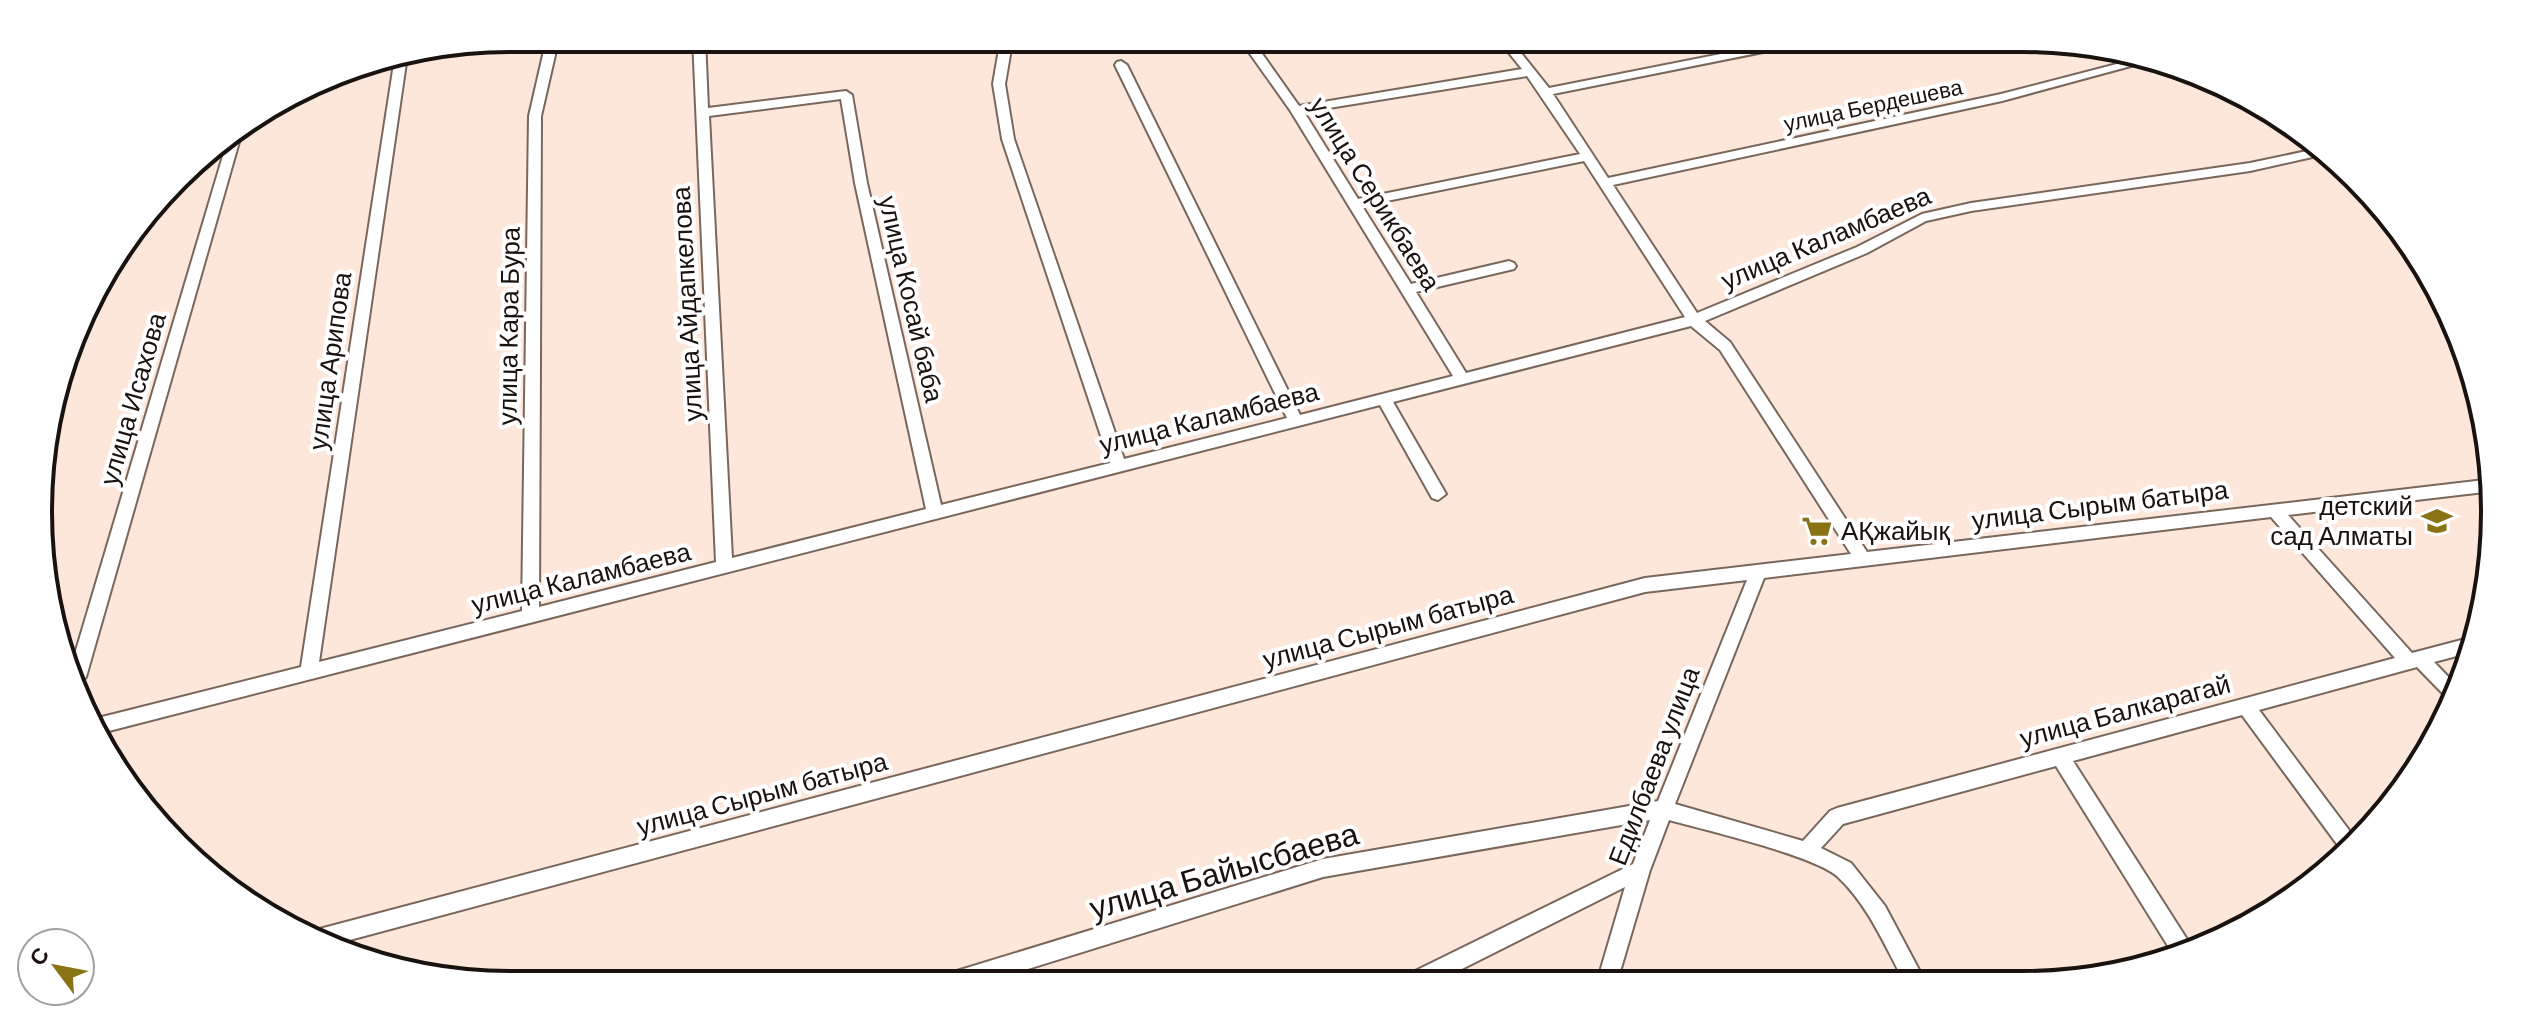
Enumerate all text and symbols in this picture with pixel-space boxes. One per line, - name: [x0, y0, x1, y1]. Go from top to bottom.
- street label: улица Бердешева: [1781, 72, 1965, 137]
- street label: улица Серикбаева: [1304, 91, 1449, 296]
- street label: улица Каламбаева: [1716, 178, 1935, 295]
- street label: улица Айдапкелова: [664, 185, 707, 422]
- street label: улица Косай баба: [874, 192, 951, 405]
- street label: улица Кара Бура: [490, 226, 525, 425]
- street label: улица Арипова: [301, 269, 356, 452]
- street label: улица Исахова: [92, 308, 171, 488]
- street label: улица Каламбаева: [1096, 374, 1322, 459]
- street label: улица Сырым батыра: [1970, 472, 2230, 535]
- place label: детский сад Алматы: [2270, 489, 2413, 550]
- school or university icon: детский сад Алматы: [2420, 504, 2454, 538]
- supermarket icon: АҚжайық: [1800, 514, 1834, 548]
- place label: АҚжайық: [1841, 514, 1951, 545]
- street label: улица Каламбаева: [468, 534, 694, 619]
- street label: улица Сырым батыра: [1259, 577, 1517, 674]
- street label: Едилбаева улица: [1600, 661, 1705, 869]
- street label: улица Балкарагай: [2016, 667, 2233, 753]
- street label: улица Сырым батыра: [633, 744, 891, 841]
- street label: улица Байысбаева: [1085, 812, 1363, 927]
- north arrow: [16, 927, 96, 1007]
- text: С: [23, 942, 53, 969]

